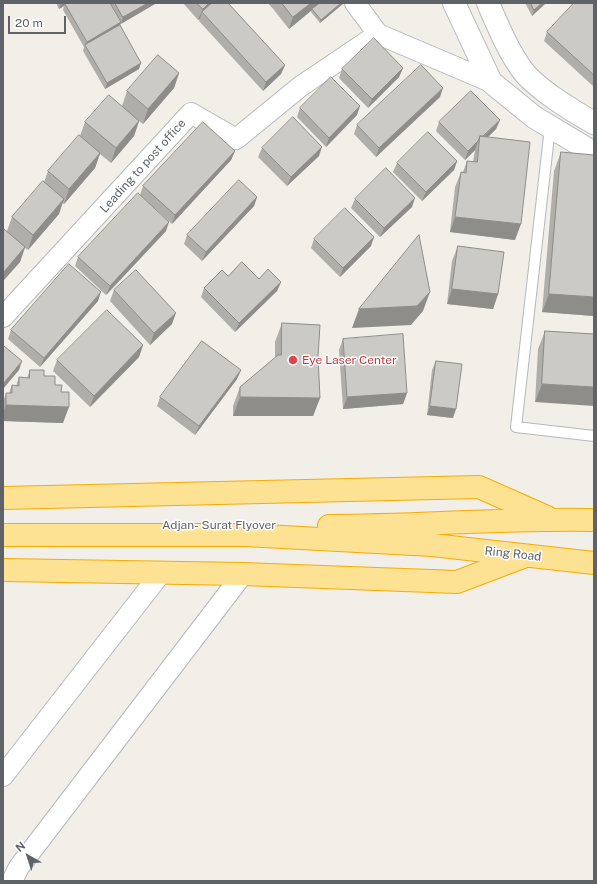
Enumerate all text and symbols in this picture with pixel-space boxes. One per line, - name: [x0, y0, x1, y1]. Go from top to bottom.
- scale bar: [10, 8, 68, 34]
- text: 20 m: [15, 16, 43, 30]
- street label: Leading to post office: [97, 116, 189, 216]
- place label: Eye Laser Center: [302, 353, 397, 367]
- marker: Eye Laser Center: [287, 354, 299, 366]
- street label: Adjan- Surat Flyover: [162, 518, 276, 532]
- street label: Ring Road: [484, 544, 542, 564]
- north arrow: [8, 836, 48, 876]
- text: N: [13, 839, 28, 854]

